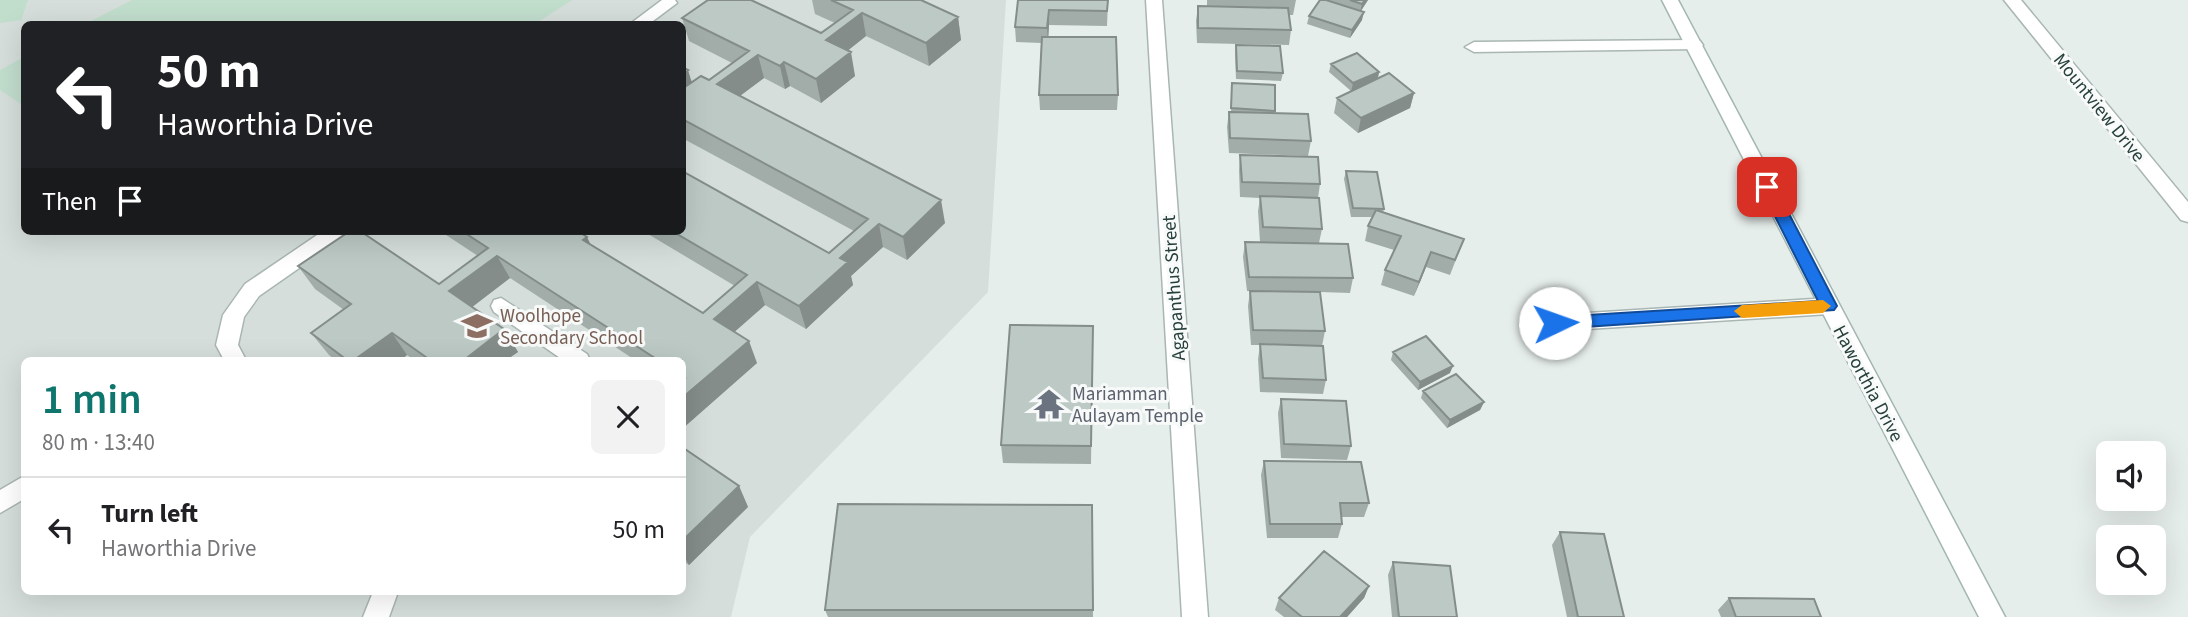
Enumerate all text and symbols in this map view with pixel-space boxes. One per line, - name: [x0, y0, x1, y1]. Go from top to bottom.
- text: 50 m: [157, 37, 261, 107]
- street label: Mountview Drive: [2046, 48, 2151, 168]
- icon: left: [42, 49, 133, 140]
- text: Haworthia Drive: [157, 102, 373, 148]
- pin: [1737, 157, 1797, 217]
- icon: arrive: [1748, 168, 1786, 206]
- icon: arrive: [111, 182, 149, 220]
- text: Then: [42, 183, 97, 220]
- street label: Agapanthus Street: [1156, 214, 1193, 362]
- position arrow: [1518, 286, 1592, 360]
- place label: Woolhope Secondary School: [500, 303, 643, 352]
- school or university icon: Woolhope Secondary School: [460, 309, 494, 343]
- street label: Haworthia Drive: [1826, 321, 1910, 447]
- text: 1 min: [42, 370, 142, 430]
- button: close: [591, 380, 665, 454]
- place label: Mariamman Aulayam Temple: [1072, 381, 1204, 430]
- temple icon: Mariamman Aulayam Temple: [1032, 387, 1066, 421]
- text: 80 m · 13:40: [42, 426, 155, 459]
- map controls: [2096, 441, 2166, 595]
- button: sound: [2096, 441, 2166, 511]
- text: Turn left: [101, 495, 198, 532]
- icon: left: [42, 511, 80, 549]
- text: 50 m: [612, 511, 665, 548]
- button: search: [2096, 525, 2166, 595]
- text: Haworthia Drive: [101, 532, 256, 565]

